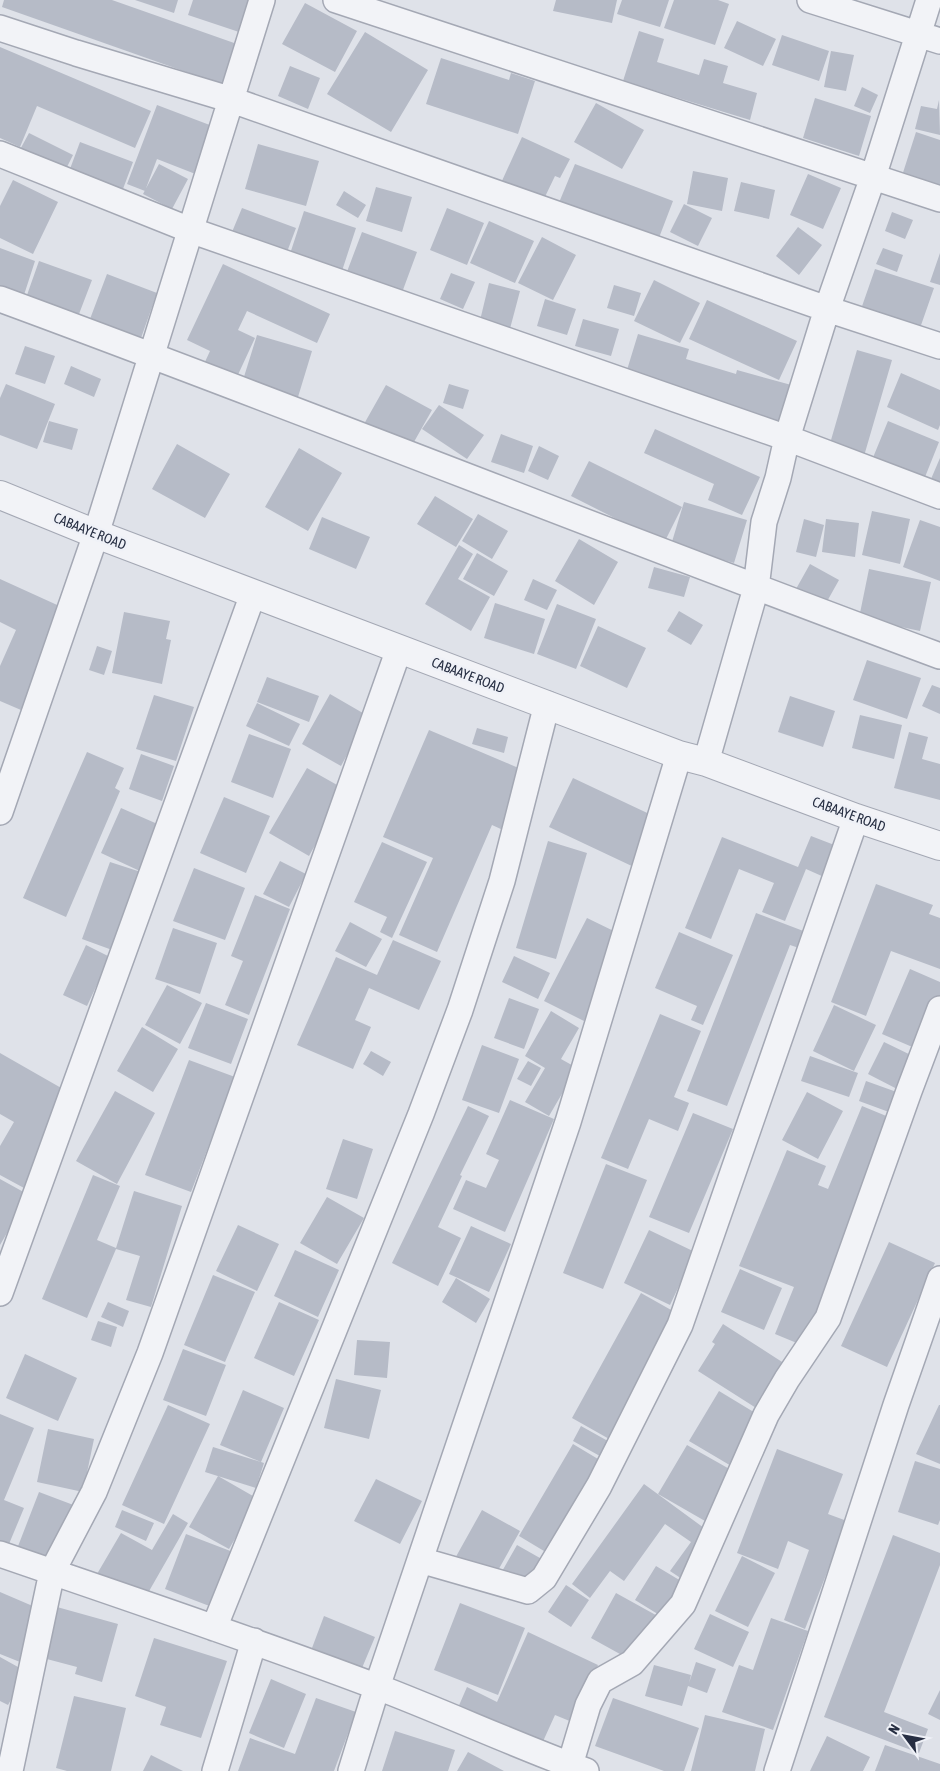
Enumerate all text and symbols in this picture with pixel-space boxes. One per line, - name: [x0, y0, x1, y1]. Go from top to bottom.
- street label: CABAAYE ROAD: [51, 509, 129, 553]
- street label: CABAAYE ROAD: [429, 654, 507, 696]
- street label: CABAAYE ROAD: [810, 793, 888, 835]
- north arrow: [880, 1711, 930, 1761]
- text: N: [885, 1721, 903, 1737]

